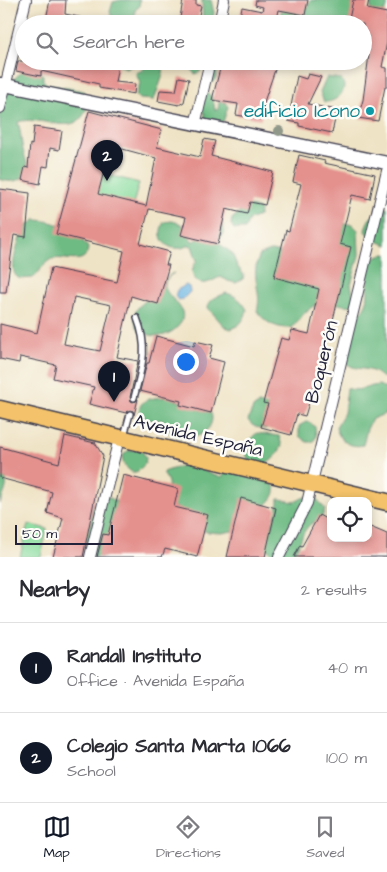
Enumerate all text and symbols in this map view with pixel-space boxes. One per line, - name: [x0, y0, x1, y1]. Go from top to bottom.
- search box: [15, 15, 372, 70]
- icon: search: [33, 29, 61, 57]
- text: Search here: [73, 29, 185, 56]
- place label: edificio Icono: [244, 98, 360, 125]
- marker: edificio Icono: [364, 105, 376, 117]
- pin: 2: [91, 140, 123, 181]
- street label: Boquerón: [299, 318, 345, 406]
- your location: [173, 349, 199, 375]
- pin: 1: [98, 361, 130, 402]
- street label: Avenida España: [131, 408, 266, 464]
- map controls: [327, 497, 372, 542]
- button: locate: [327, 497, 372, 542]
- scale bar: [15, 522, 112, 545]
- text: 50 m: [22, 524, 57, 544]
- text: Nearby: [20, 575, 90, 604]
- text: 2 results: [301, 579, 367, 601]
- text: Randall Instituto: [67, 643, 201, 670]
- text: 1: [35, 657, 37, 679]
- text: 40 m: [327, 657, 367, 679]
- text: Office · Avenida España: [67, 670, 244, 692]
- text: Colegio Santa Marta 1066: [67, 733, 291, 760]
- text: 2: [31, 747, 41, 769]
- text: 100 m: [326, 747, 367, 769]
- text: School: [67, 760, 116, 782]
- tab: Map: [43, 813, 71, 863]
- tab: Directions: [156, 813, 221, 863]
- tab: Saved: [306, 813, 344, 863]

